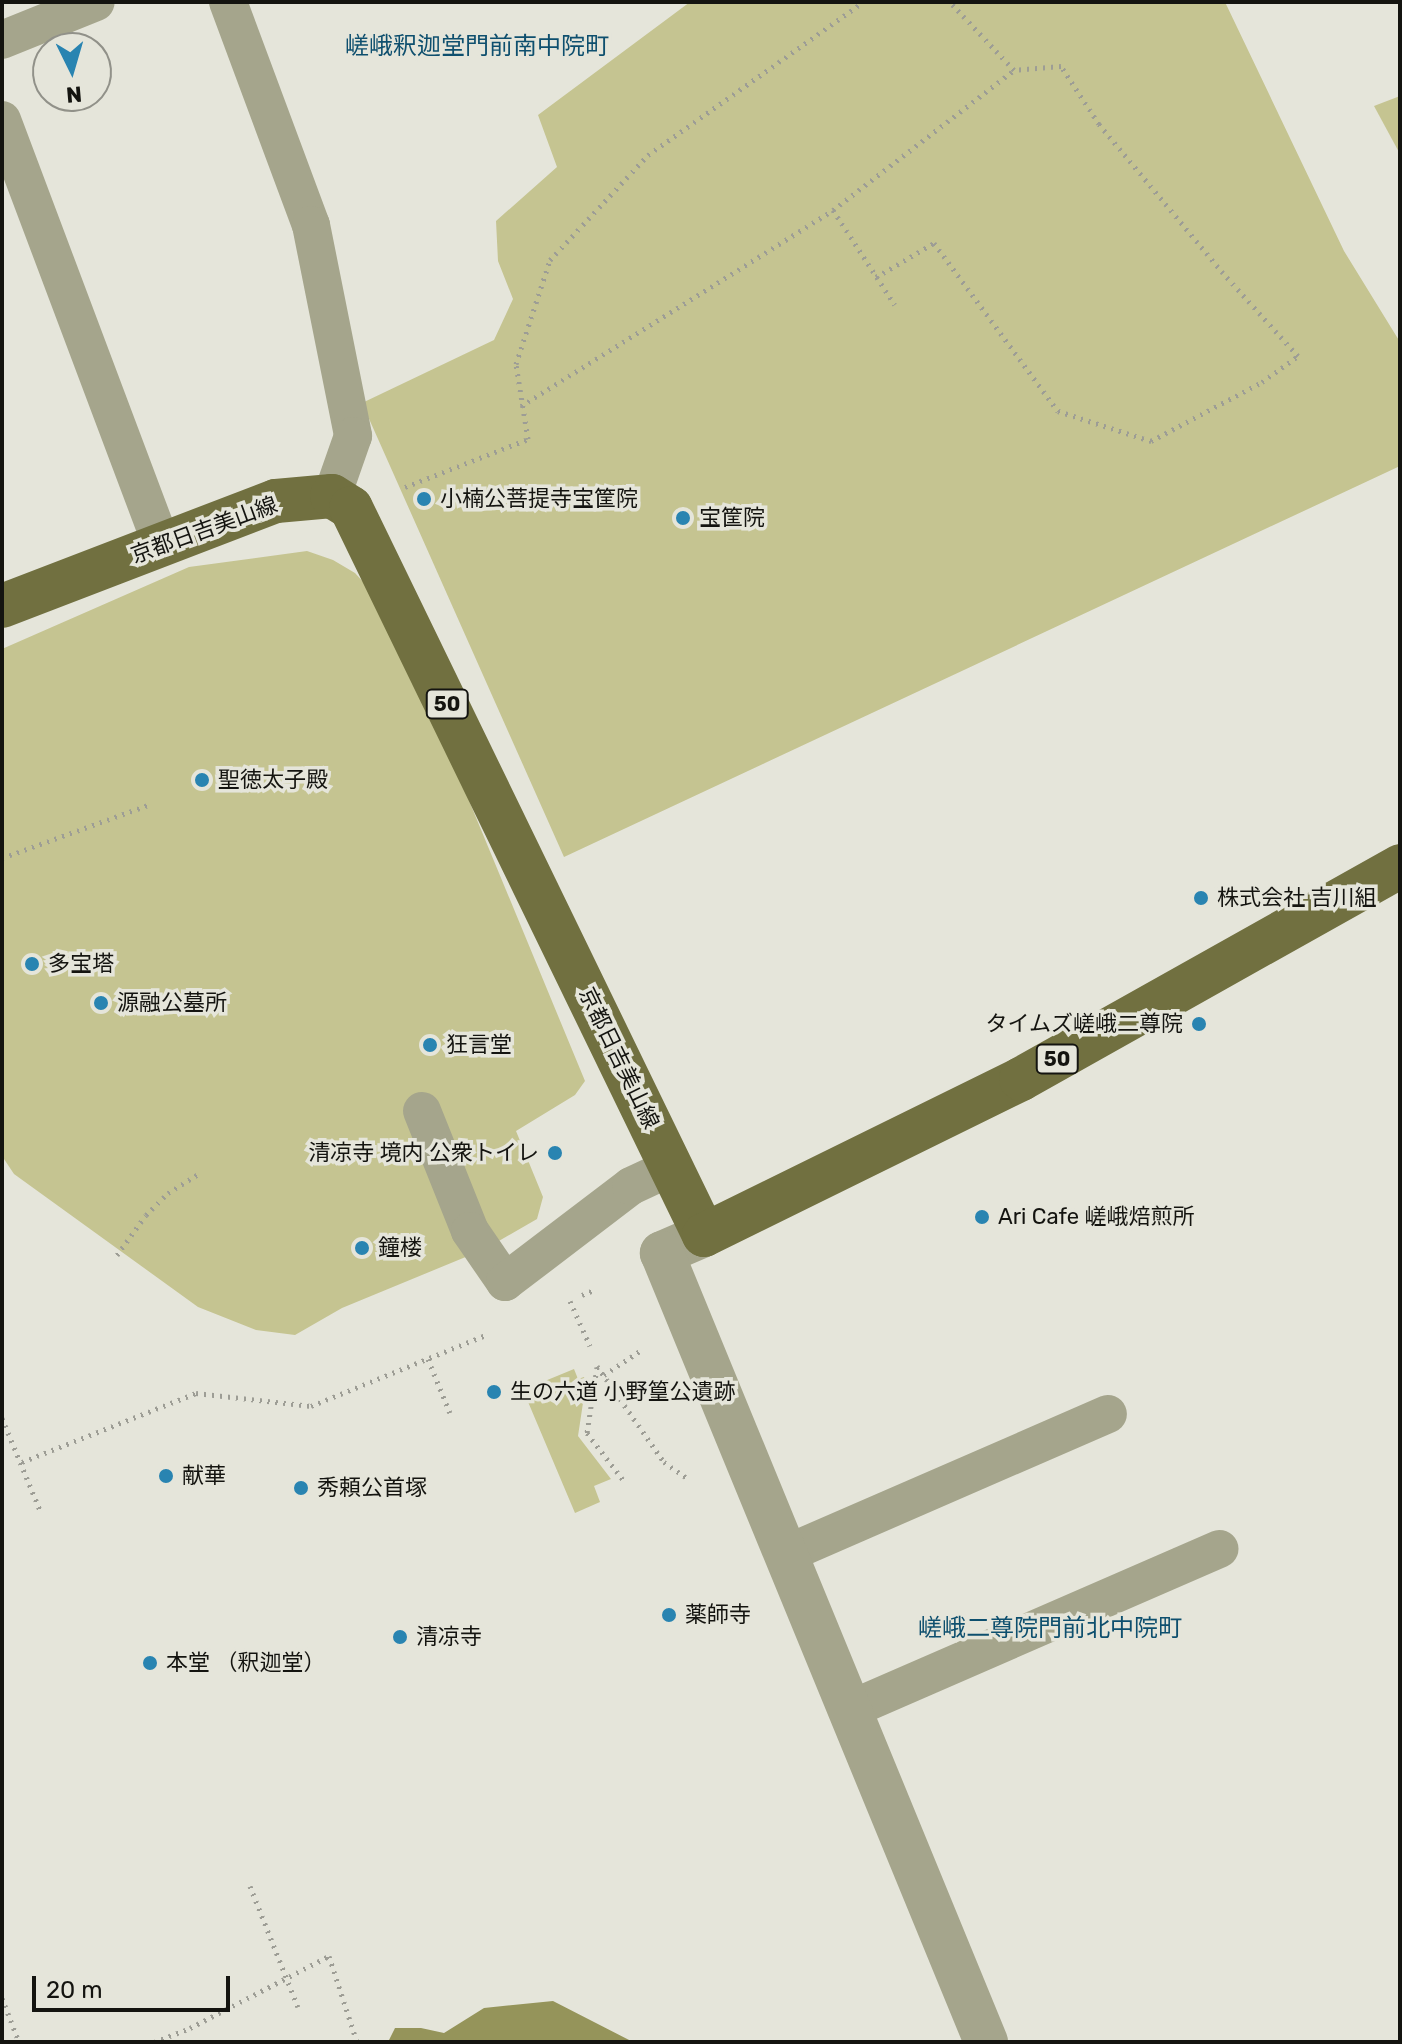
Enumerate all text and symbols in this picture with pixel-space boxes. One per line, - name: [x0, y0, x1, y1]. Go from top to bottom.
- north arrow: [32, 32, 112, 112]
- district label: 嵯峨釈迦堂門前南中院町: [345, 33, 609, 61]
- text: N: [65, 80, 83, 109]
- place label: 小楠公菩提寺宝筐院: [440, 486, 638, 512]
- marker: 小楠公菩提寺宝筐院: [415, 490, 433, 508]
- street label: 京都日吉美山線: [127, 491, 281, 569]
- place label: 宝筐院: [699, 505, 765, 531]
- marker: 宝筐院: [674, 509, 692, 527]
- road number: 50: [425, 688, 469, 720]
- place label: 聖徳太子殿: [218, 767, 328, 793]
- marker: 聖徳太子殿: [193, 771, 211, 789]
- place label: 株式会社 吉川組: [1217, 885, 1376, 911]
- marker: 株式会社 吉川組: [1192, 889, 1210, 907]
- place label: 多宝塔: [48, 951, 114, 977]
- marker: 多宝塔: [23, 955, 41, 973]
- street label: 京都日吉美山線: [573, 983, 665, 1133]
- place label: 源融公墓所: [117, 990, 227, 1016]
- marker: 源融公墓所: [92, 994, 110, 1012]
- place label: タイムズ嵯峨二尊院: [985, 1011, 1183, 1037]
- marker: タイムズ嵯峨二尊院: [1190, 1015, 1208, 1033]
- place label: 狂言堂: [446, 1032, 512, 1058]
- marker: 狂言堂: [421, 1036, 439, 1054]
- road number: 50: [1035, 1043, 1079, 1075]
- place label: 清凉寺 境内 公衆トイレ: [308, 1140, 539, 1166]
- marker: 清凉寺 境内 公衆トイレ: [546, 1144, 564, 1162]
- place label: Ari Cafe 嵯峨焙煎所: [998, 1204, 1194, 1230]
- marker: Ari Cafe 嵯峨焙煎所: [973, 1208, 991, 1226]
- place label: 鐘楼: [378, 1235, 422, 1261]
- marker: 鐘楼: [353, 1239, 371, 1257]
- place label: 生の六道 小野篁公遺跡: [510, 1379, 735, 1405]
- marker: 生の六道 小野篁公遺跡: [485, 1383, 503, 1401]
- place label: 献華: [182, 1463, 226, 1489]
- marker: 献華: [157, 1467, 175, 1485]
- place label: 秀頼公首塚: [317, 1475, 427, 1501]
- marker: 秀頼公首塚: [292, 1479, 310, 1497]
- place label: 薬師寺: [685, 1602, 751, 1628]
- marker: 薬師寺: [660, 1606, 678, 1624]
- district label: 嵯峨二尊院門前北中院町: [918, 1615, 1182, 1643]
- place label: 清凉寺: [416, 1624, 482, 1650]
- marker: 清凉寺: [391, 1628, 409, 1646]
- place label: 本堂 （釈迦堂）: [166, 1650, 325, 1676]
- marker: 本堂 （釈迦堂）: [141, 1654, 159, 1672]
- scale bar: [36, 1960, 234, 2010]
- text: 20 m: [46, 1976, 103, 2004]

